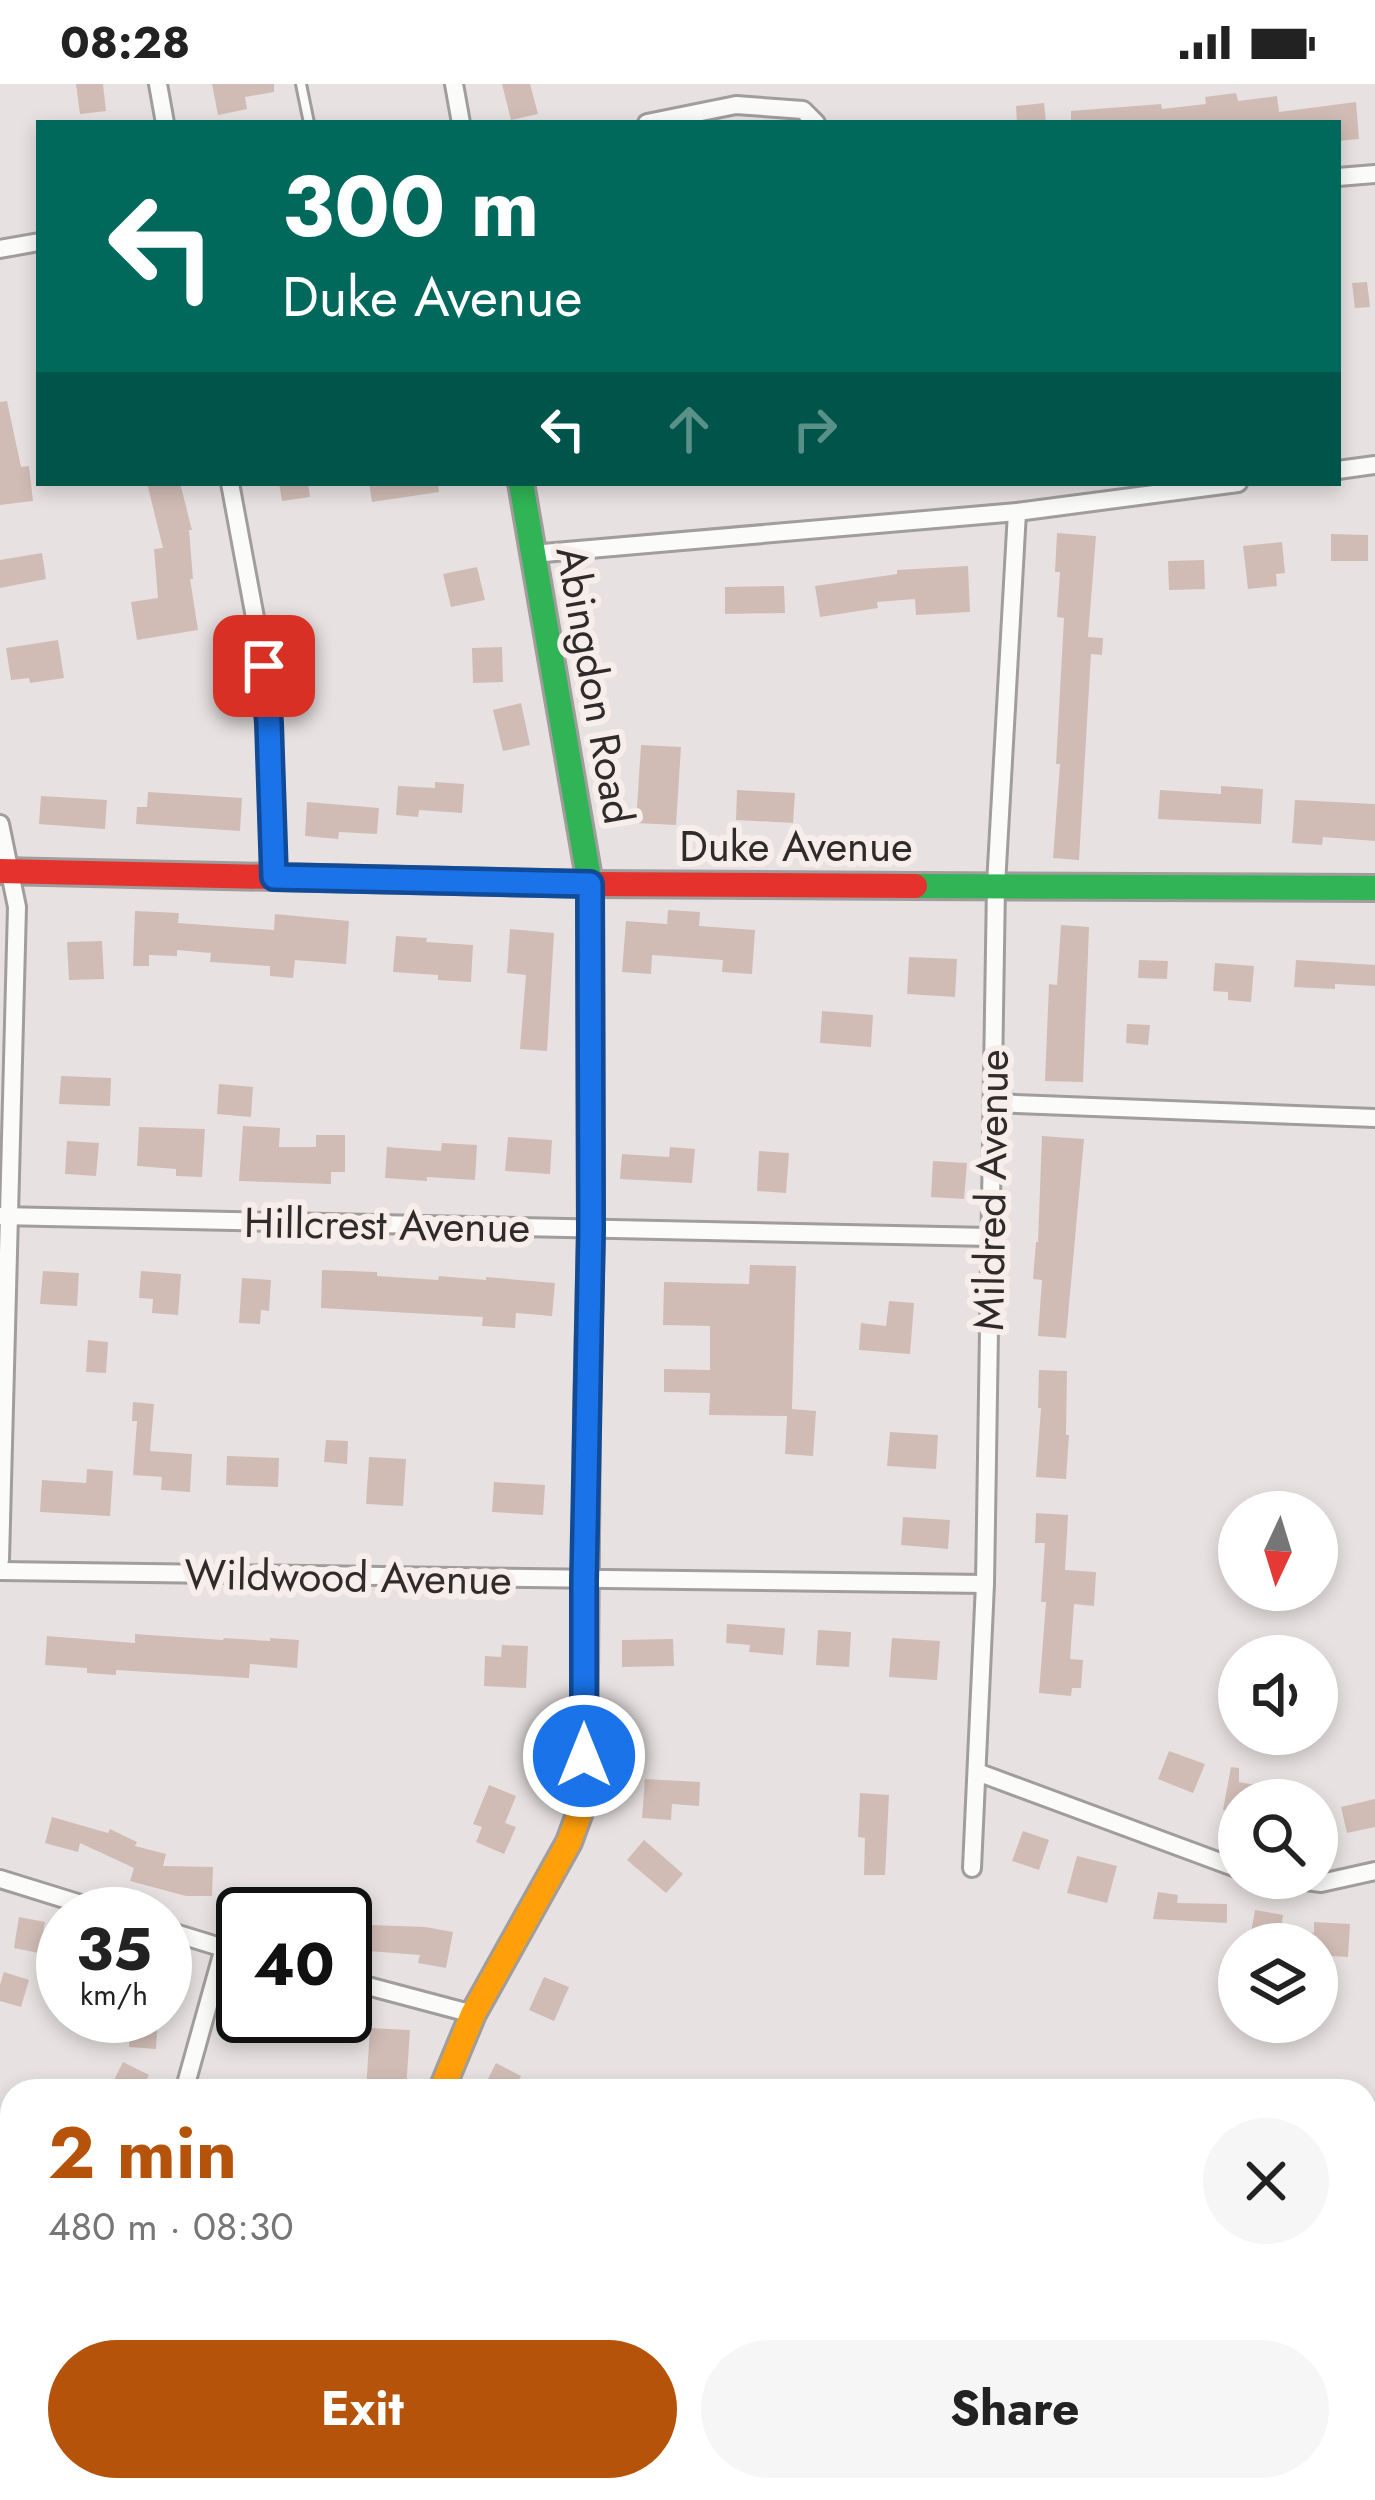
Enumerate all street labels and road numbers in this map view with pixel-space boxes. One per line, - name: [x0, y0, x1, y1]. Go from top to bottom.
- street label: Abingdon Road: [541, 541, 649, 829]
- street label: Duke Avenue: [679, 816, 913, 877]
- street label: Mildred Avenue: [958, 1049, 1024, 1331]
- street label: Hillcrest Avenue: [243, 1192, 531, 1258]
- street label: Wildwood Avenue: [184, 1544, 512, 1610]

